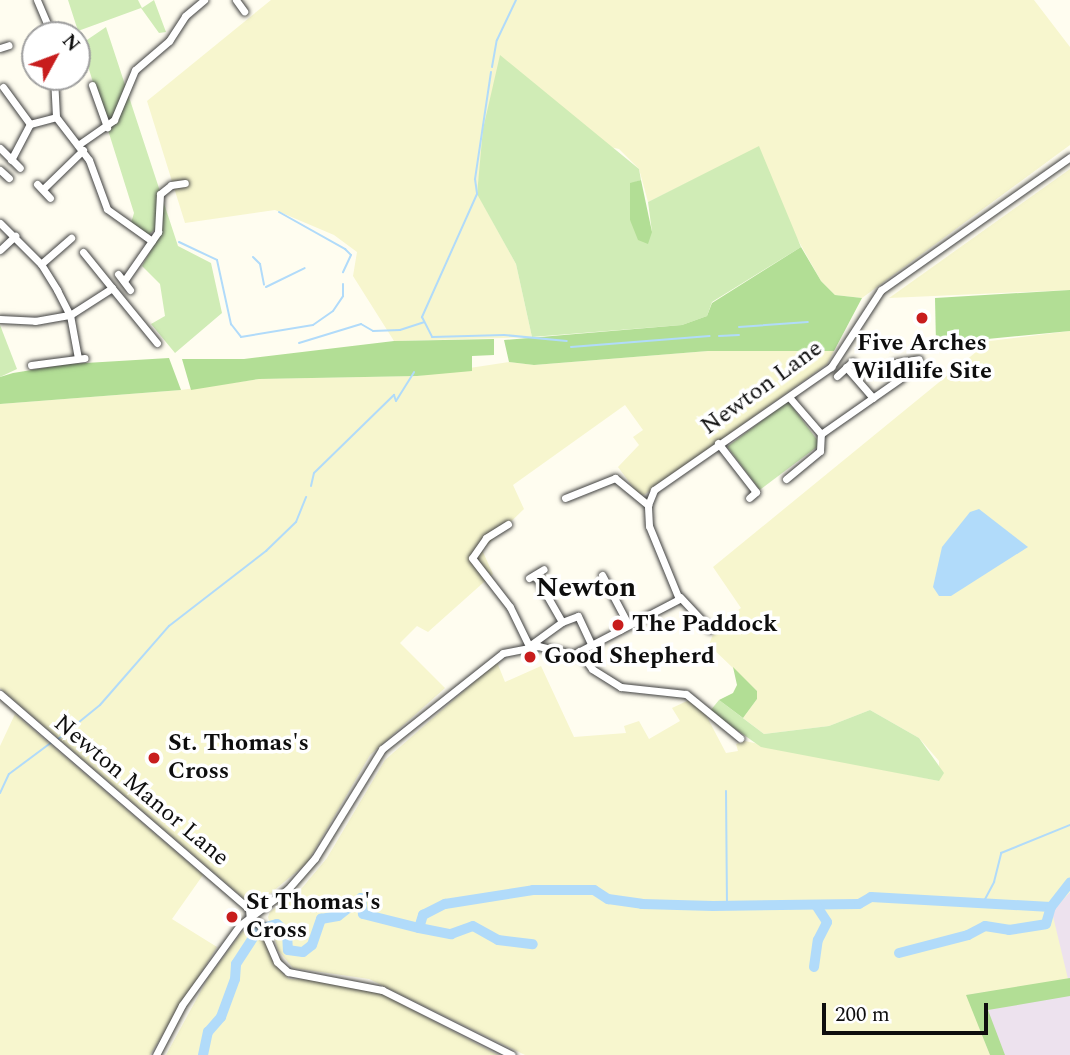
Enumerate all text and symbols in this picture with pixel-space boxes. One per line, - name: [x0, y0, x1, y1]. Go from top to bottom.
- north arrow: [21, 21, 91, 91]
- text: N: [55, 28, 87, 59]
- marker: Five Arches Wildlife Site: [914, 310, 930, 326]
- place label: Five Arches Wildlife Site: [852, 330, 992, 386]
- street label: Newton Lane: [696, 334, 828, 442]
- district label: Newton: [536, 571, 636, 605]
- place label: The Paddock: [632, 611, 777, 639]
- marker: The Paddock: [610, 617, 626, 633]
- place label: Good Shepherd: [544, 643, 715, 671]
- marker: Good Shepherd: [522, 649, 538, 665]
- street label: Newton Manor Lane: [47, 709, 235, 873]
- place label: St. Thomas's Cross: [168, 730, 309, 786]
- marker: St. Thomas's Cross: [146, 750, 162, 766]
- place label: St Thomas's Cross: [246, 889, 381, 945]
- marker: St Thomas's Cross: [224, 909, 240, 925]
- scale bar: [825, 988, 991, 1032]
- text: 200 m: [835, 999, 890, 1031]

